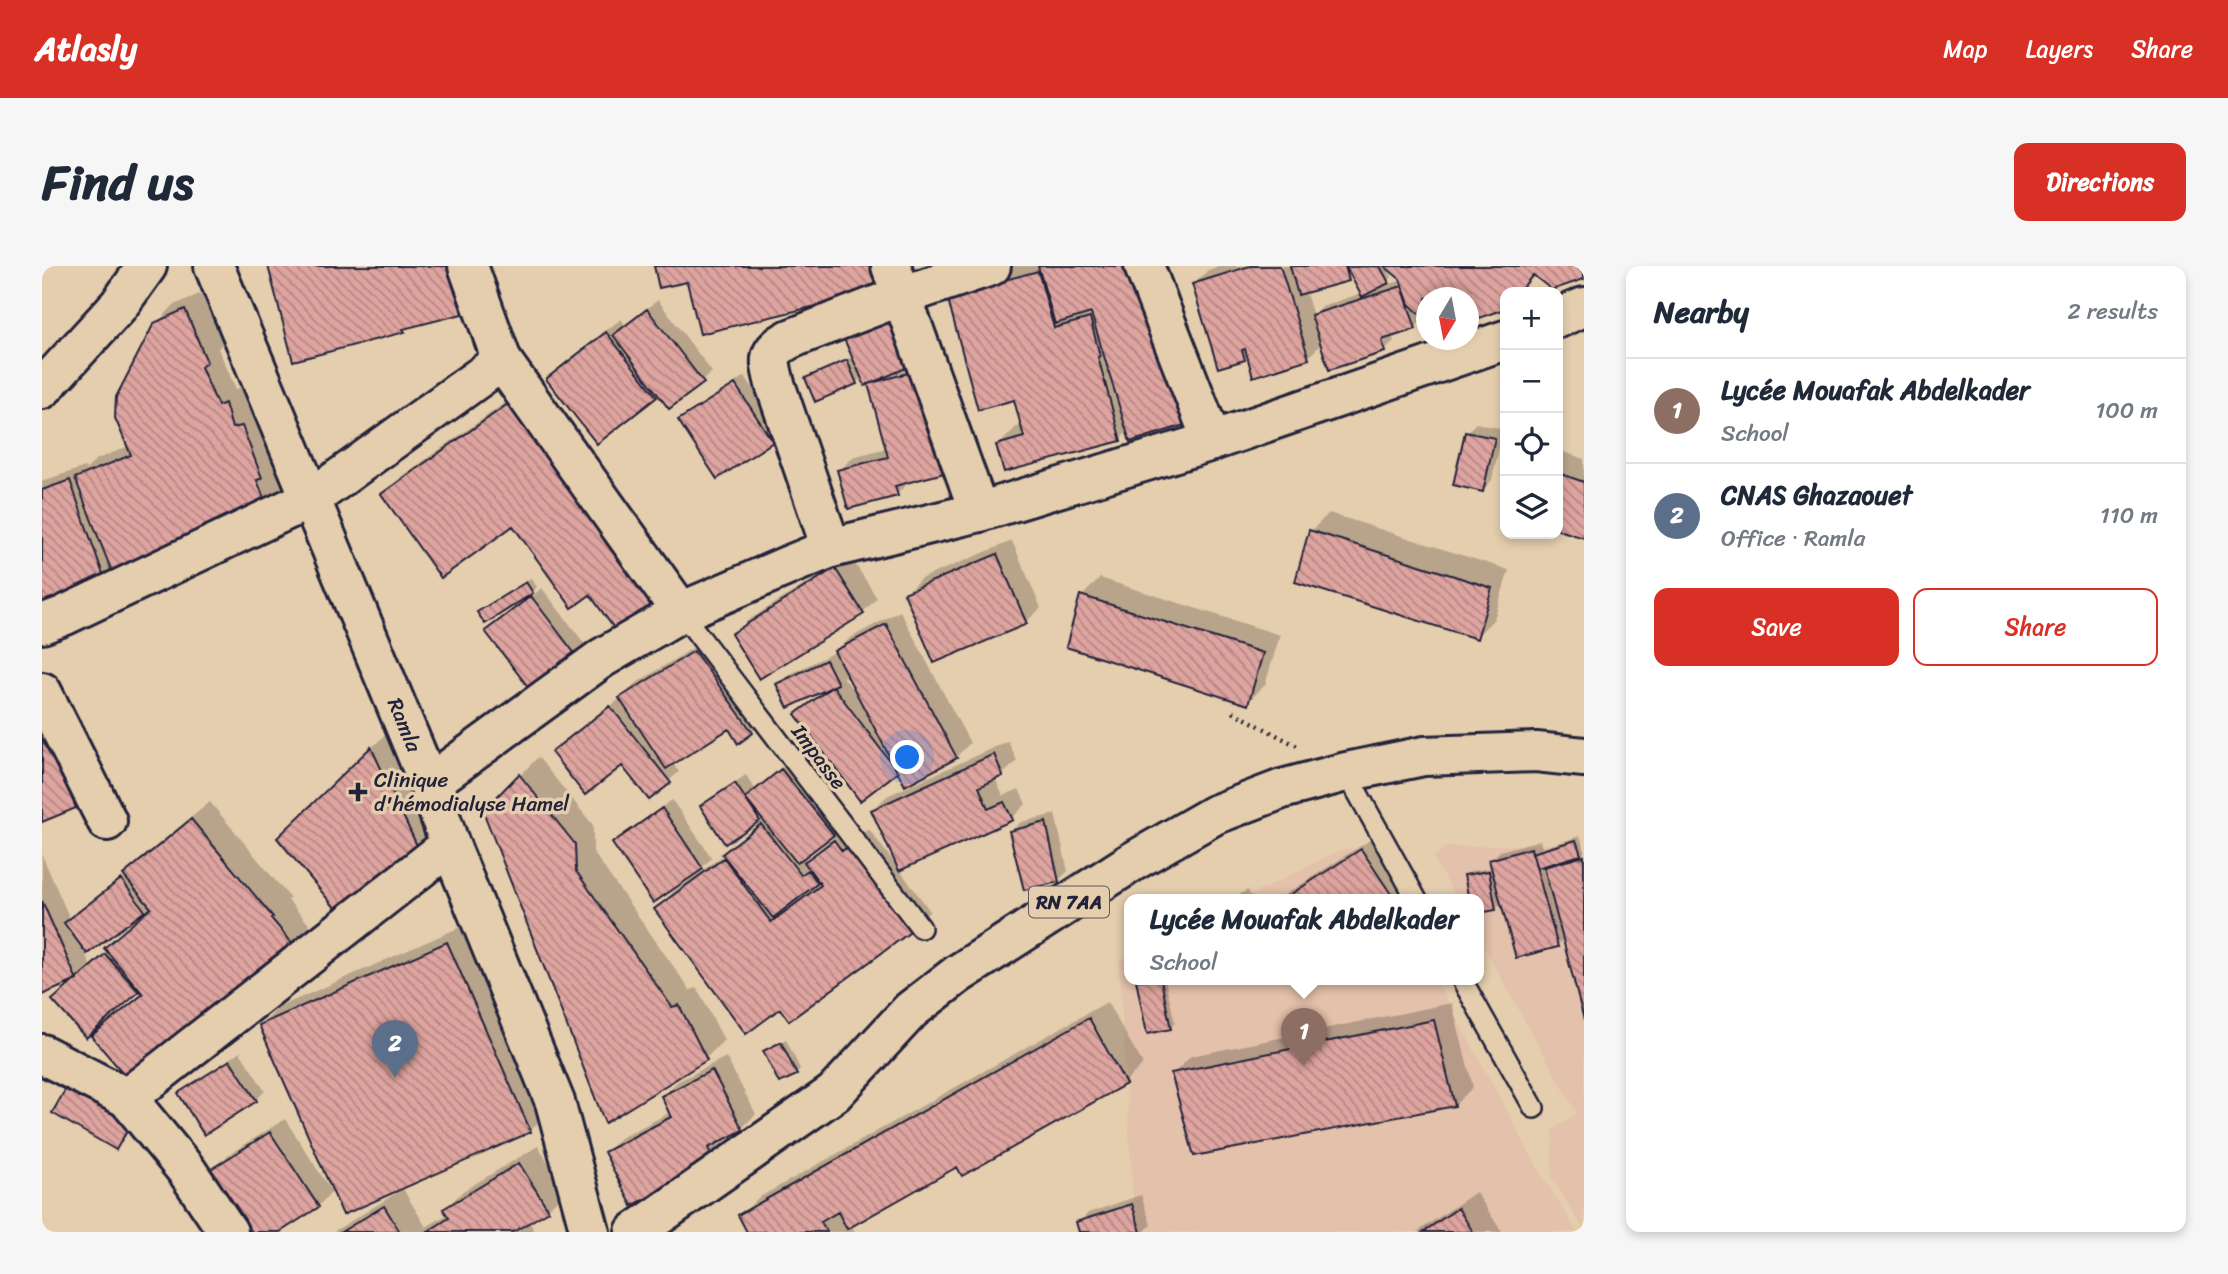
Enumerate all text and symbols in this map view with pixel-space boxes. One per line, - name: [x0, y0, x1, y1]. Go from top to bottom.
- text: Atlasly: [35, 20, 137, 78]
- text: Map: [1943, 28, 1988, 70]
- text: Layers: [2026, 28, 2093, 70]
- text: Share: [2131, 28, 2193, 70]
- text: Find us: [42, 139, 194, 226]
- button: Directions: [2014, 143, 2186, 221]
- text: Nearby: [1654, 285, 1749, 339]
- north arrow: [1416, 287, 1479, 350]
- map controls: [1500, 287, 1563, 539]
- button: +: [1500, 287, 1563, 350]
- text: 2 results: [2067, 291, 2158, 332]
- button: −: [1500, 350, 1563, 413]
- text: Lycée Mouafak Abdelkader: [1721, 367, 2030, 413]
- text: 1: [1672, 390, 1682, 431]
- text: 100 m: [2095, 390, 2158, 431]
- button: locate: [1500, 413, 1563, 476]
- text: School: [1721, 413, 1789, 454]
- text: CNAS Ghazaouet: [1721, 472, 1912, 518]
- button: layers: [1500, 476, 1563, 539]
- text: 2: [1670, 495, 1684, 536]
- text: 110 m: [2100, 495, 2158, 536]
- text: Office · Ramla: [1721, 518, 1865, 559]
- button: Save: [1654, 588, 1899, 666]
- button: Share: [1913, 588, 2158, 666]
- street label: Ramla: [376, 692, 433, 759]
- street label: Impasse: [781, 715, 857, 799]
- your location: [890, 740, 924, 774]
- place label: Clinique d'hémodialyse Hamel: [374, 761, 570, 823]
- marker: Clinique d'hémodialyse Hamel: [348, 782, 368, 802]
- road number: RN 7AA: [1029, 887, 1109, 918]
- popup: [1124, 894, 1484, 985]
- text: Lycée Mouafak Abdelkader: [1150, 896, 1458, 942]
- text: School: [1150, 942, 1218, 983]
- pin: 1: [1281, 1008, 1327, 1066]
- pin: 2: [372, 1020, 418, 1078]

